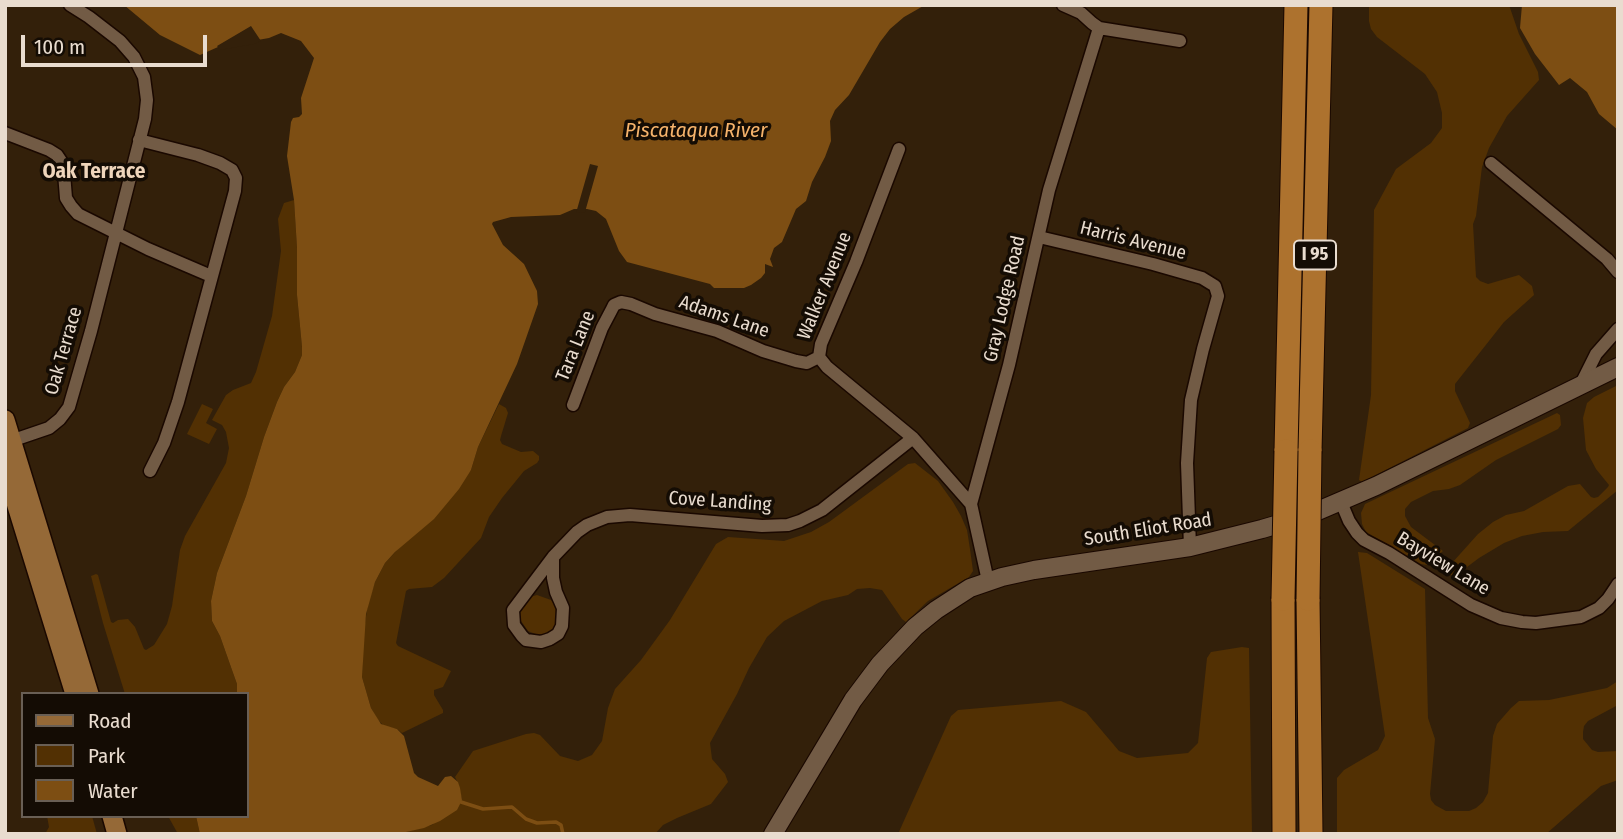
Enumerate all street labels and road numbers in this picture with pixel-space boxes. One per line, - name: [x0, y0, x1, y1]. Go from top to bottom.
- street label: Harris Avenue: [1078, 217, 1188, 265]
- street label: Walker Avenue: [793, 229, 857, 343]
- street label: Gray Lodge Road: [979, 234, 1031, 364]
- road number: I 95: [1294, 241, 1336, 270]
- street label: Adams Lane: [676, 291, 772, 343]
- street label: Oak Terrace: [41, 304, 87, 398]
- street label: Tara Lane: [552, 307, 600, 385]
- street label: Cove Landing: [668, 487, 772, 517]
- street label: South Eliot Road: [1083, 509, 1213, 551]
- street label: Bayview Lane: [1392, 527, 1494, 601]

